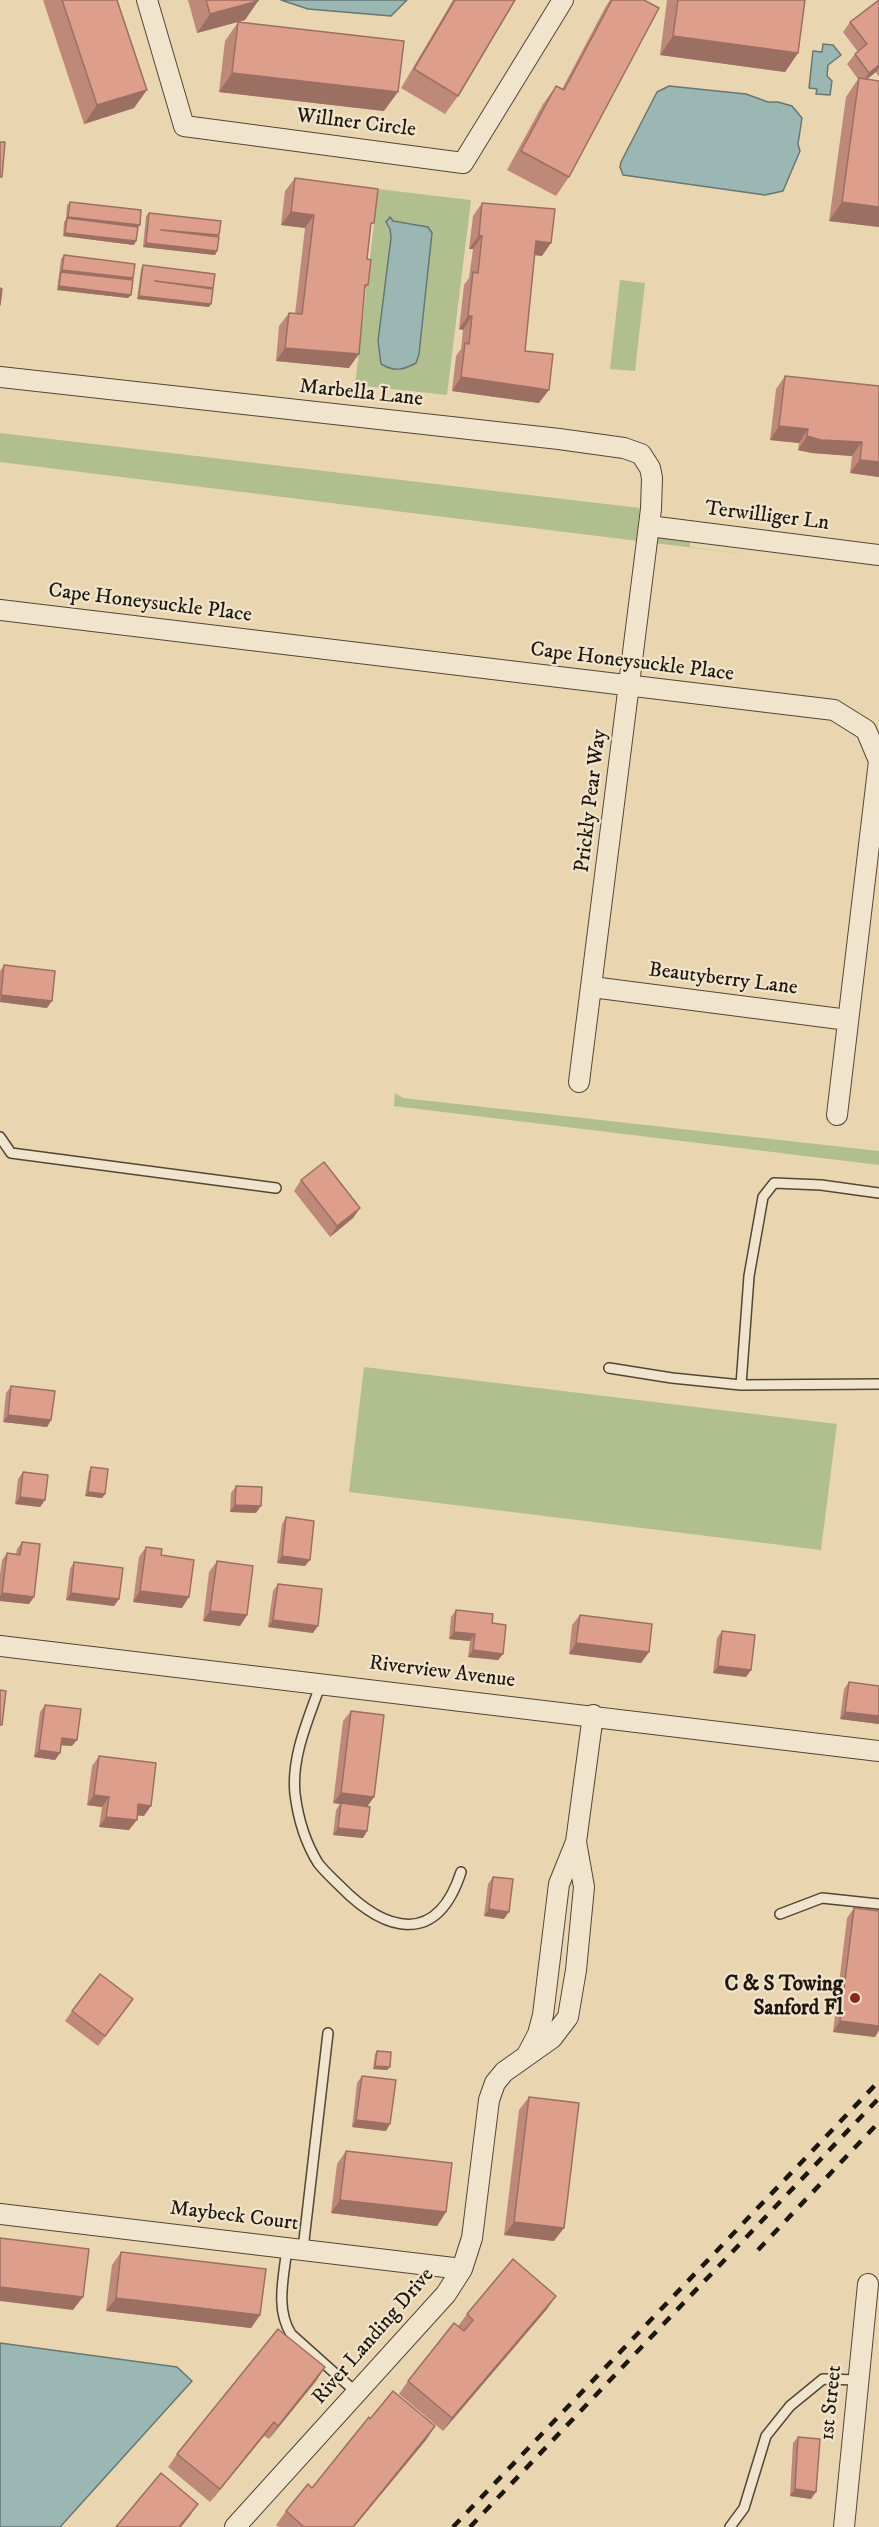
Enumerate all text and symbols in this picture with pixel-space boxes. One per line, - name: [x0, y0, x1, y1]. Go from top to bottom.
- street label: Willner Circle: [295, 104, 417, 144]
- street label: Marbella Lane: [298, 375, 424, 413]
- street label: Terwilliger Ln: [704, 497, 830, 537]
- street label: Cape Honeysuckle Place: [47, 579, 253, 629]
- street label: Cape Honeysuckle Place: [529, 638, 735, 688]
- street label: Prickly Pear Way: [571, 728, 613, 874]
- street label: Beautyberry Lane: [647, 958, 799, 1002]
- street label: Riverview Avenue: [367, 1652, 517, 1694]
- place label: C & S Towing Sanford Fl: [724, 1973, 843, 2023]
- marker: C & S Towing Sanford Fl: [848, 1991, 862, 2005]
- street label: Maybeck Court: [168, 2197, 300, 2237]
- street label: River Landing Drive: [308, 2263, 440, 2411]
- street label: 1st Street: [816, 2364, 848, 2442]

